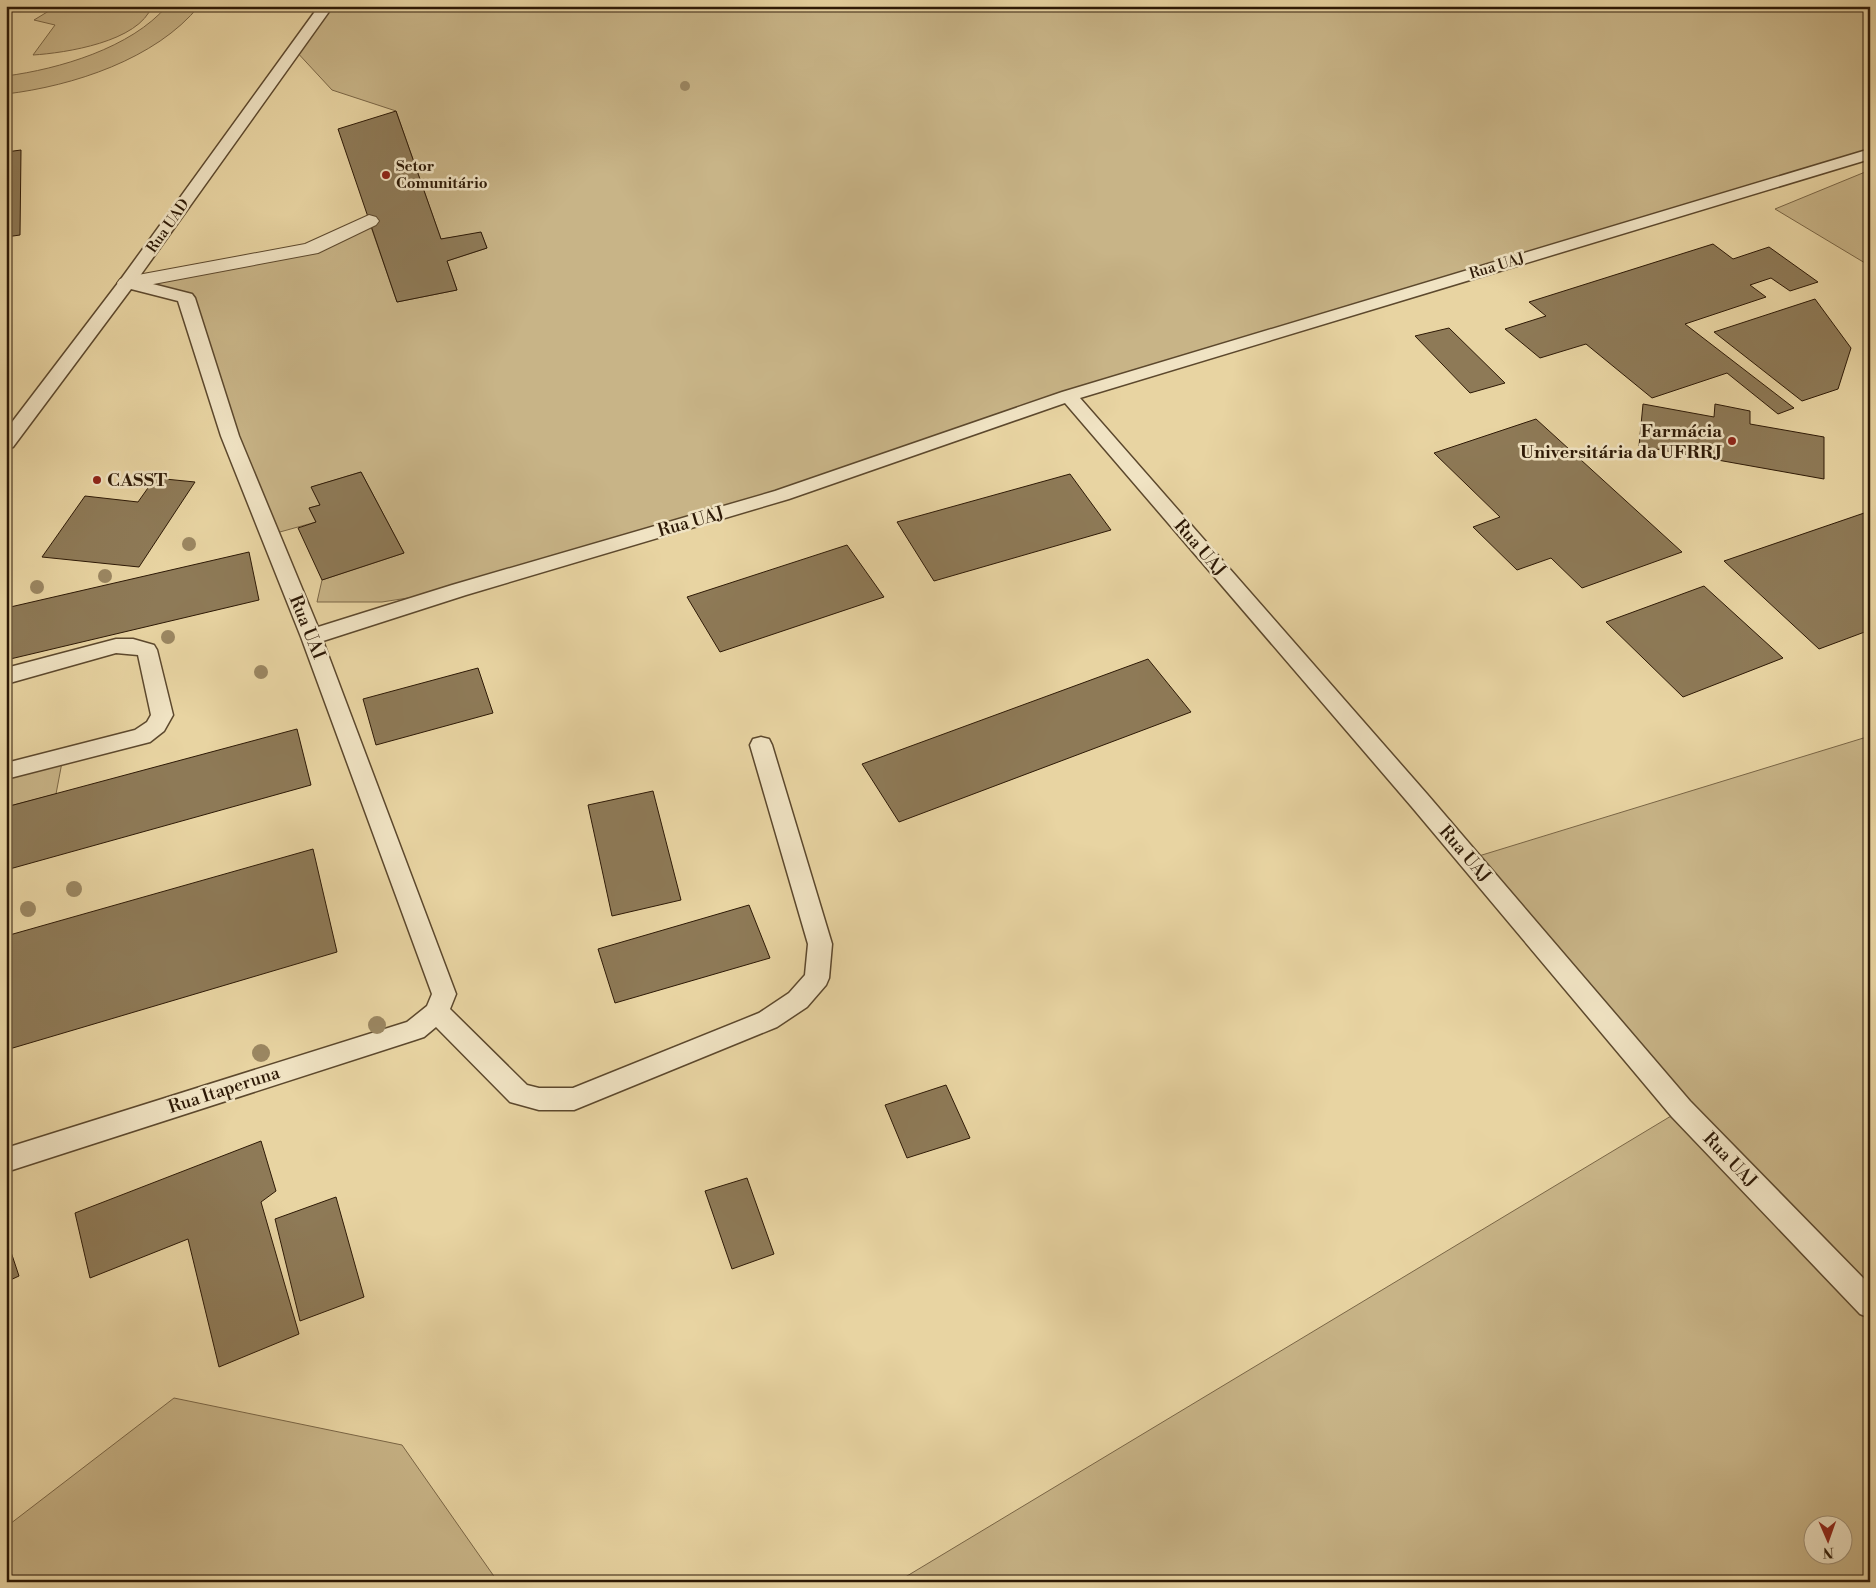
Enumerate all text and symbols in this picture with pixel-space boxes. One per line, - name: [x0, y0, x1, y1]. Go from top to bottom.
- place label: Setor Comunitário: [396, 157, 488, 193]
- marker: Setor Comunitário: [380, 169, 392, 181]
- street label: Rua UAD: [142, 195, 194, 257]
- street label: Rua UAJ: [1467, 249, 1527, 283]
- place label: Farmácia Universitária da UFRRJ: [1520, 420, 1722, 464]
- marker: Farmácia Universitária da UFRRJ: [1726, 435, 1738, 447]
- place label: CASST: [107, 469, 167, 492]
- marker: CASST: [91, 474, 103, 486]
- street label: Rua UAJ: [655, 501, 727, 543]
- street label: Rua UAJ: [1169, 515, 1231, 581]
- street label: Rua UAI: [284, 592, 330, 663]
- street label: Rua UAJ: [1434, 821, 1496, 887]
- street label: Rua Itaperuna: [165, 1061, 284, 1119]
- street label: Rua UAJ: [1698, 1127, 1762, 1193]
- north arrow: [1804, 1516, 1854, 1566]
- text: N: [1823, 1543, 1834, 1561]

